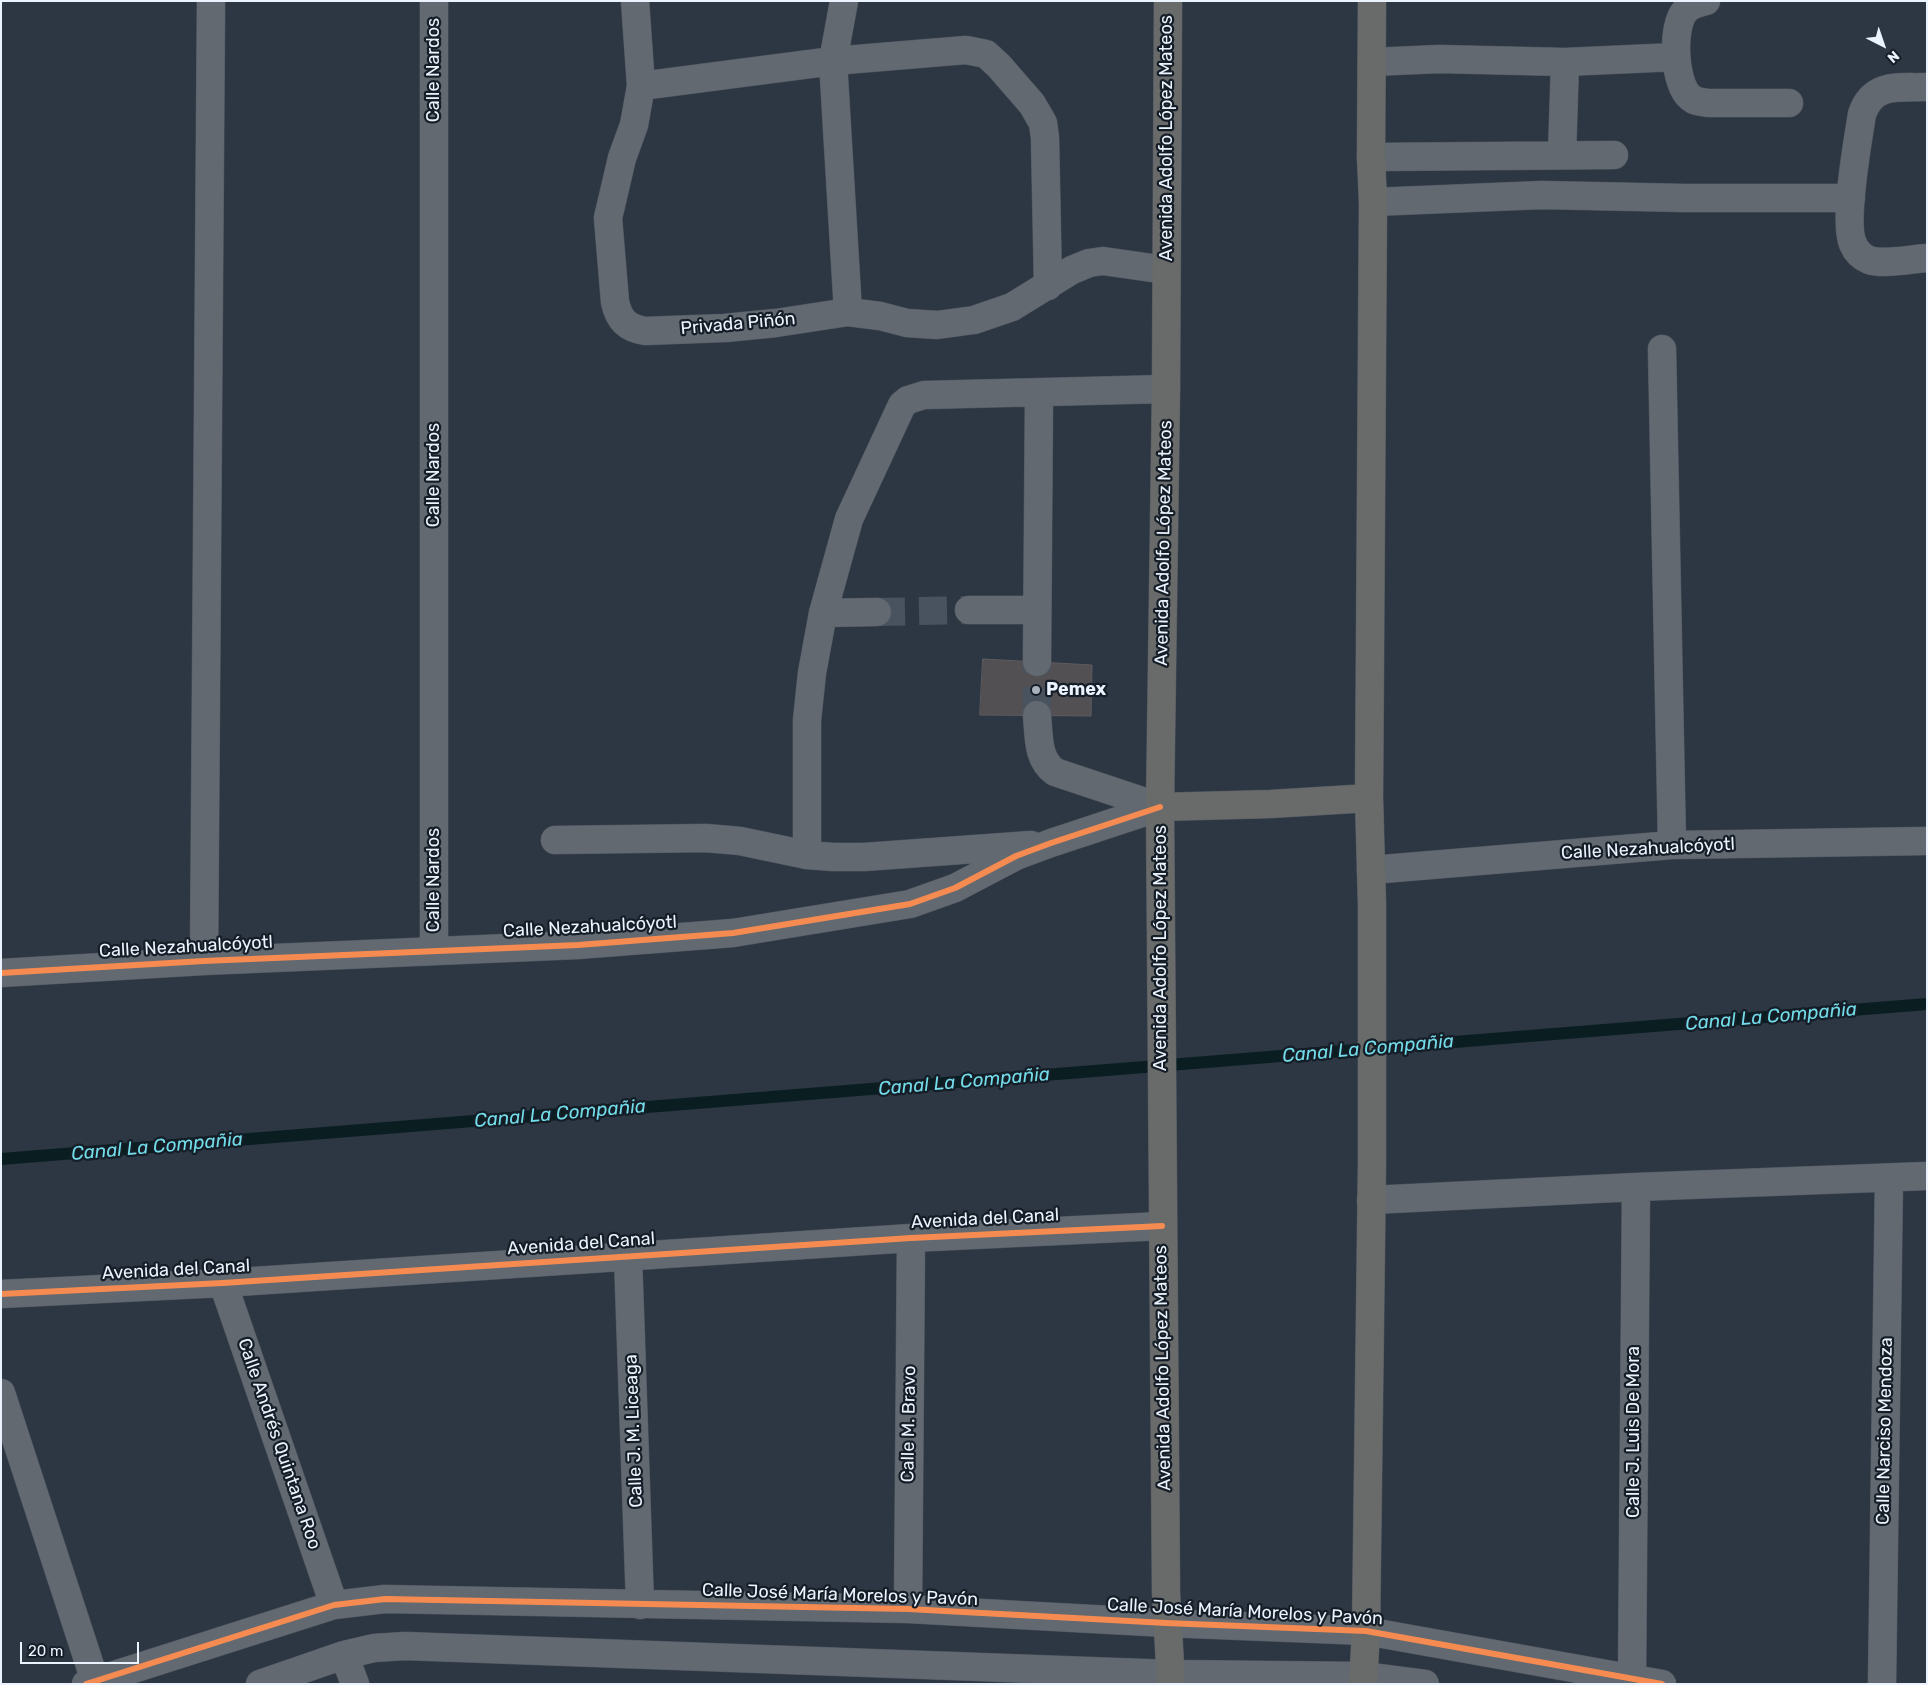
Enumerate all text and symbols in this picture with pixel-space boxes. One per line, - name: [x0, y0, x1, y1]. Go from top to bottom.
- street label: Avenida Adolfo López Mateos: [1156, 15, 1178, 261]
- street label: Calle Nardos: [423, 18, 445, 122]
- north arrow: [1858, 20, 1908, 70]
- text: N: [1884, 47, 1903, 66]
- street label: Privada Piñón: [680, 308, 796, 340]
- street label: Avenida Adolfo López Mateos: [1151, 420, 1177, 666]
- street label: Calle Nardos: [423, 423, 445, 527]
- place label: Pemex: [1046, 679, 1106, 701]
- marker: Pemex: [1030, 684, 1042, 696]
- street label: Avenida Adolfo López Mateos: [1150, 825, 1172, 1071]
- street label: Calle Nardos: [423, 828, 445, 932]
- street label: Calle Nezahualcóyotl: [1560, 834, 1736, 864]
- street label: Calle Nezahualcóyotl: [502, 912, 678, 942]
- street label: Calle Nezahualcóyotl: [98, 932, 274, 962]
- water label: Canal La Compañia: [1684, 998, 1858, 1036]
- water label: Canal La Compañia: [1281, 1030, 1455, 1068]
- water label: Canal La Compañia: [877, 1063, 1051, 1101]
- water label: Canal La Compañia: [473, 1095, 647, 1133]
- water label: Canal La Compañia: [70, 1128, 244, 1166]
- street label: Avenida del Canal: [910, 1204, 1060, 1234]
- street label: Avenida del Canal: [506, 1228, 656, 1260]
- street label: Avenida Adolfo López Mateos: [1150, 1245, 1176, 1491]
- street label: Avenida del Canal: [101, 1255, 251, 1285]
- street label: Calle Andrés Quintana Roo: [233, 1336, 325, 1552]
- street label: Calle Narciso Mendoza: [1873, 1337, 1897, 1525]
- street label: Calle J. Luis De Mora: [1623, 1346, 1645, 1518]
- street label: Calle J. M. Liceaga: [621, 1354, 647, 1508]
- street label: Calle M. Bravo: [897, 1365, 921, 1483]
- street label: Calle José María Morelos y Pavón: [702, 1579, 978, 1611]
- street label: Calle José María Morelos y Pavón: [1106, 1594, 1384, 1630]
- scale bar: [22, 1632, 141, 1664]
- text: 20 m: [28, 1642, 63, 1660]

